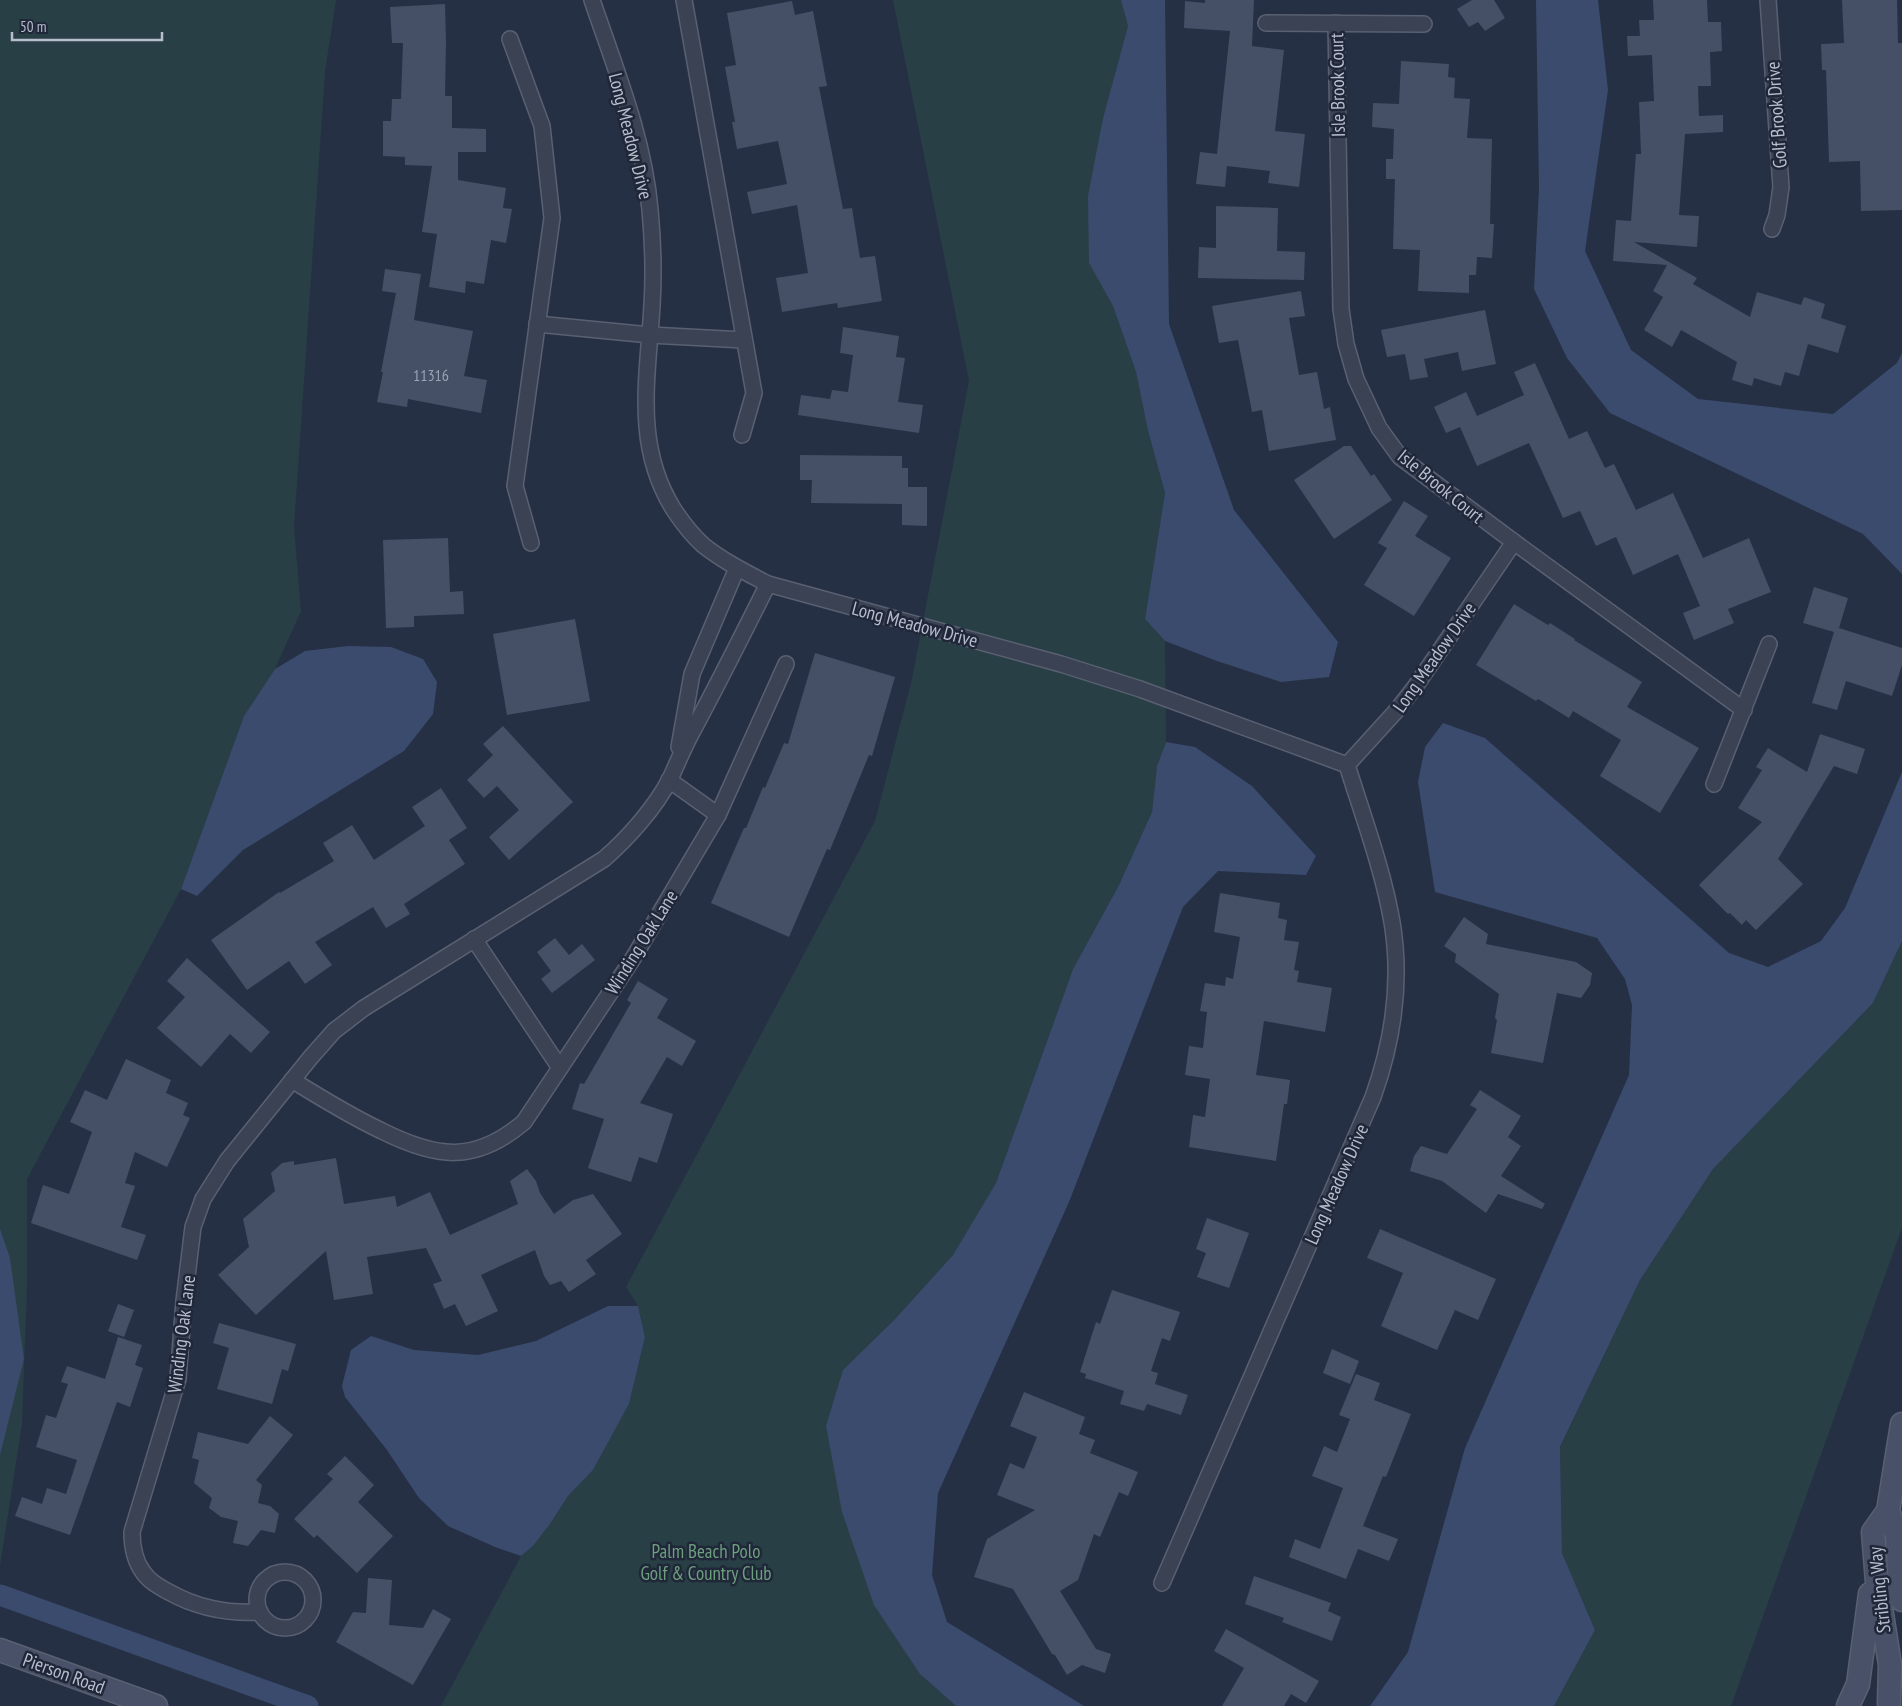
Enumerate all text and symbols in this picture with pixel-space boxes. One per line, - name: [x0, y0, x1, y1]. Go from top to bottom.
- scale bar: [12, 10, 162, 42]
- text: 50 m: [20, 17, 46, 36]
- street label: Isle Brook Court: [1324, 32, 1350, 137]
- street label: Golf Brook Drive: [1760, 61, 1792, 169]
- street label: Long Meadow Drive: [604, 70, 658, 202]
- house number: 11316: [413, 365, 449, 385]
- street label: Isle Brook Court: [1393, 444, 1490, 529]
- street label: Long Meadow Drive: [850, 596, 981, 652]
- street label: Long Meadow Drive: [1387, 597, 1481, 717]
- street label: Winding Oak Lane: [599, 885, 683, 999]
- street label: Long Meadow Drive: [1299, 1120, 1373, 1248]
- street label: Winding Oak Lane: [162, 1274, 200, 1394]
- park label: Palm Beach Polo Golf & Country Club: [640, 1539, 772, 1585]
- street label: Stribling Way: [1862, 1545, 1895, 1634]
- street label: Pierson Road: [20, 1647, 108, 1699]

